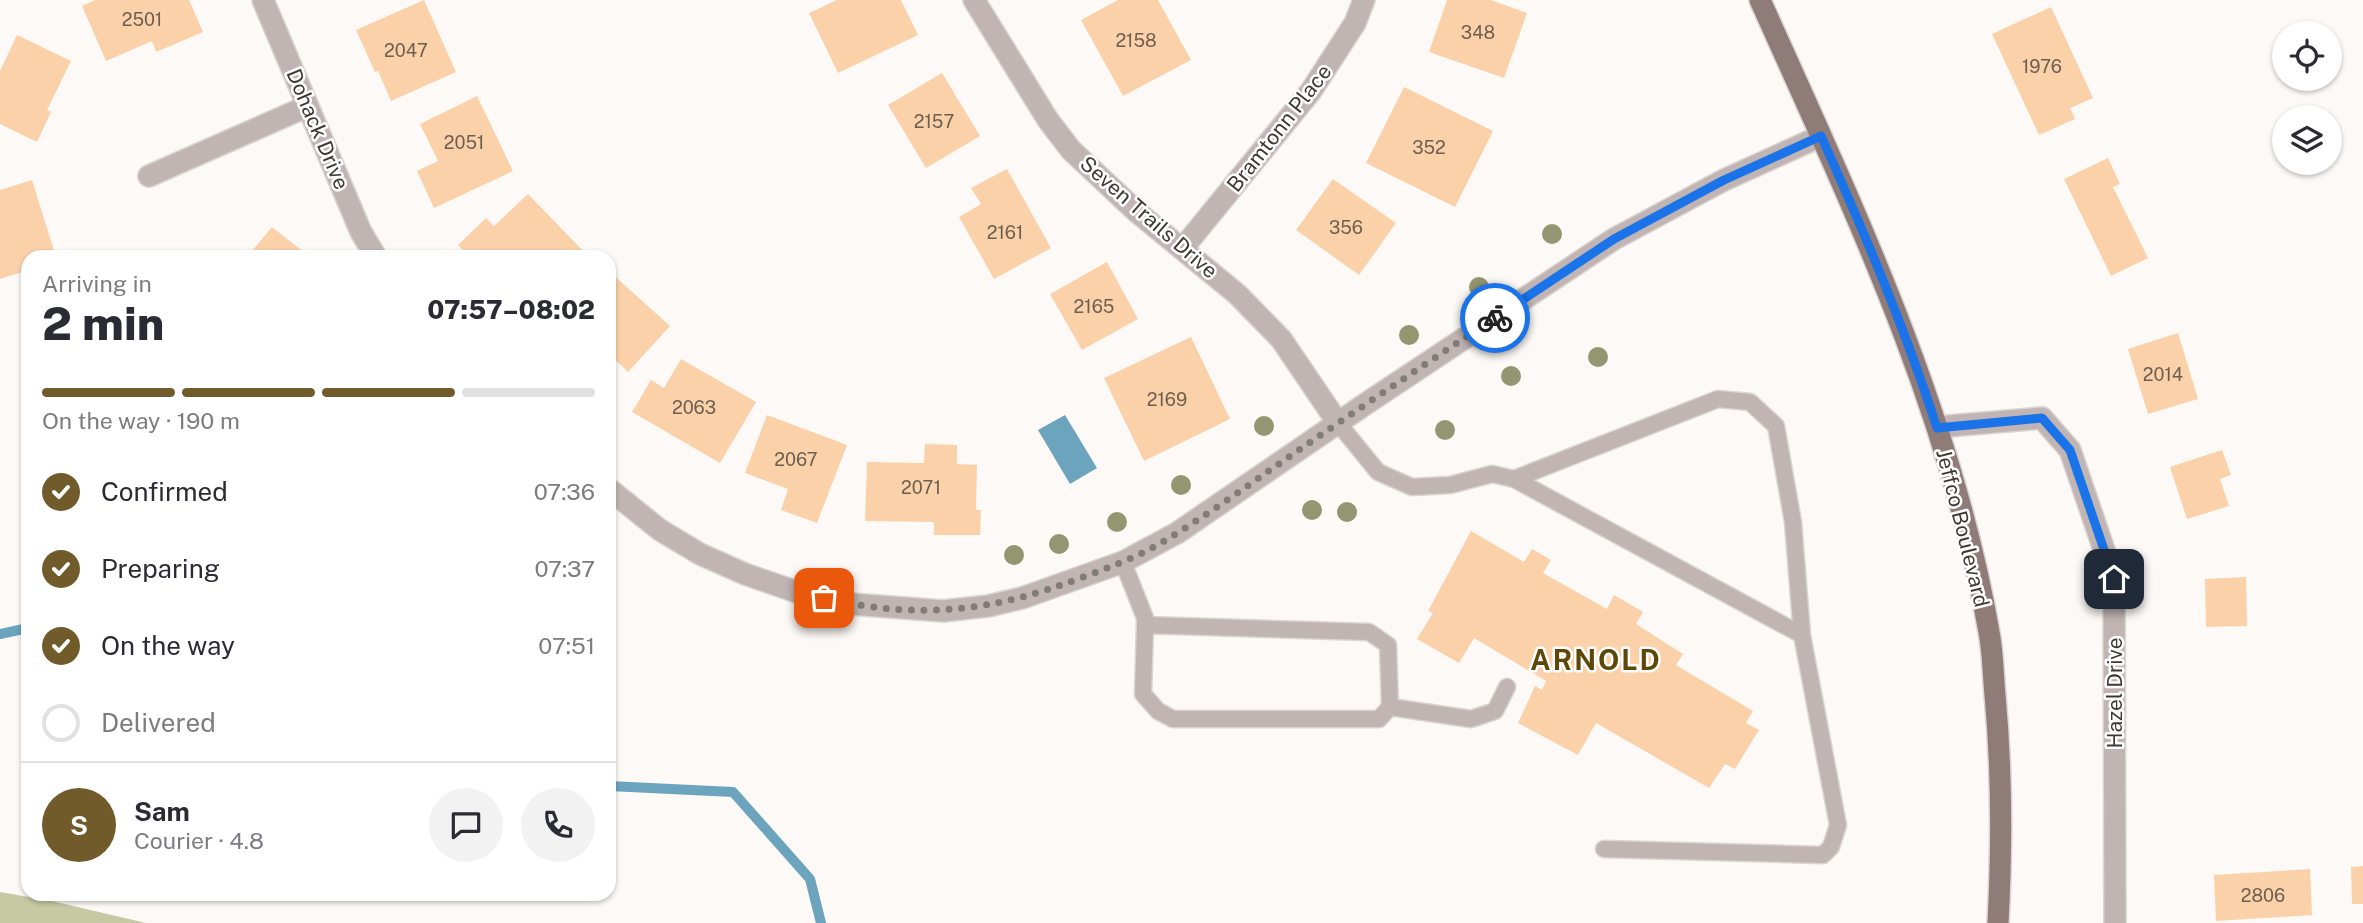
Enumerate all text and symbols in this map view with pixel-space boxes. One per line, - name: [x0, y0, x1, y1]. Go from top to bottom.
- house number: 2501: [122, 9, 162, 30]
- map controls: [2272, 21, 2342, 175]
- button: locate: [2272, 21, 2342, 91]
- house number: 348: [1461, 22, 1495, 43]
- house number: 2158: [1115, 30, 1157, 51]
- house number: 2047: [384, 40, 428, 61]
- house number: 1976: [2022, 56, 2062, 77]
- street label: Bramtonn Place: [1221, 59, 1337, 197]
- street label: Dohack Drive: [281, 65, 355, 193]
- button: layers: [2272, 105, 2342, 175]
- house number: 2157: [914, 111, 954, 132]
- house number: 2051: [444, 132, 484, 153]
- house number: 352: [1412, 137, 1446, 158]
- street label: Seven Trails Drive: [1075, 151, 1223, 283]
- house number: 356: [1329, 217, 1363, 238]
- house number: 2161: [987, 222, 1023, 243]
- text: Arriving in: [42, 270, 152, 297]
- courier: [1460, 283, 1530, 353]
- text: 07:57–08:02: [427, 294, 595, 325]
- text: 2 min: [42, 296, 164, 350]
- house number: 2165: [1074, 296, 1114, 317]
- icon: bike: [1476, 299, 1514, 337]
- house number: 2014: [2143, 364, 2183, 385]
- house number: 2169: [1147, 389, 1187, 410]
- house number: 2063: [672, 397, 716, 418]
- text: On the way · 190 m: [42, 407, 240, 434]
- street label: Jeffco Boulevard: [1931, 446, 1995, 610]
- house number: 2067: [774, 449, 818, 470]
- icon: check: [42, 473, 80, 511]
- text: Confirmed: [101, 476, 228, 507]
- house number: 2071: [901, 477, 941, 498]
- text: 07:36: [534, 478, 595, 505]
- pin: [2084, 549, 2144, 609]
- icon: check: [42, 550, 80, 588]
- text: Preparing: [101, 553, 220, 584]
- text: 07:37: [534, 555, 595, 582]
- icon: home: [2095, 560, 2133, 598]
- pin: [794, 568, 854, 628]
- icon: bag: [805, 579, 843, 617]
- icon: check: [42, 627, 80, 665]
- text: On the way: [101, 630, 235, 661]
- text: 07:51: [538, 632, 595, 659]
- street label: Hazel Drive: [2102, 637, 2127, 749]
- district label: ARNOLD: [1530, 643, 1662, 676]
- text: Delivered: [101, 707, 216, 738]
- button: chat: [429, 788, 503, 862]
- button: phone: [521, 788, 595, 862]
- text: Sam: [134, 796, 190, 827]
- text: S: [70, 810, 88, 841]
- text: Courier · 4.8: [134, 827, 264, 854]
- house number: 2806: [2241, 885, 2285, 906]

